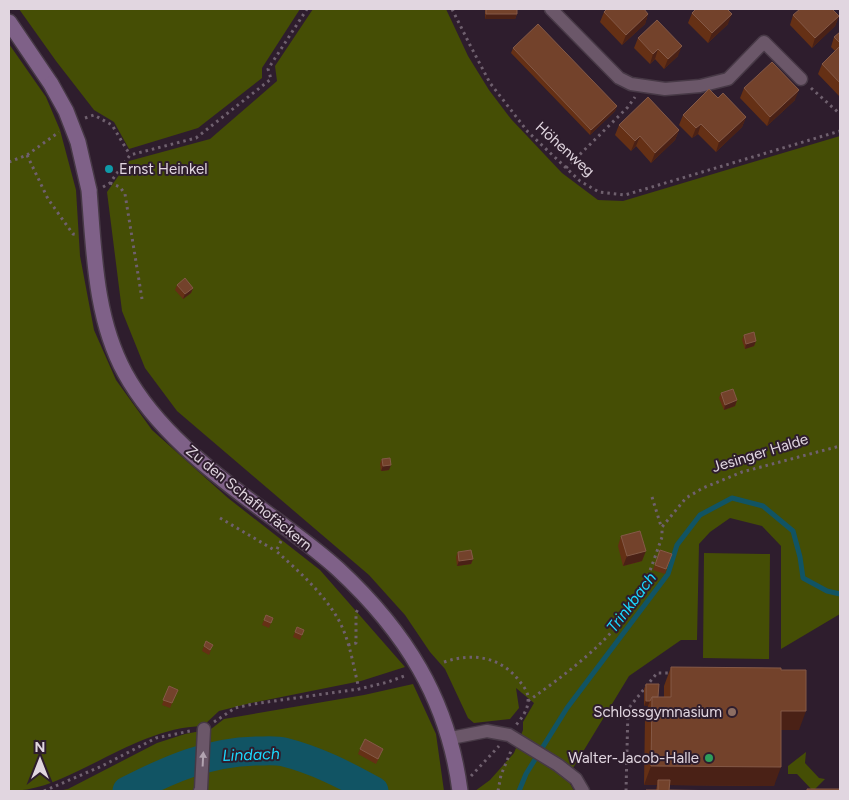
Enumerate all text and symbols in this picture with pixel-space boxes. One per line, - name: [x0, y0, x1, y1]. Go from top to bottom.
- street label: Höhenweg: [532, 118, 598, 180]
- place label: Ernst Heinkel: [119, 160, 208, 178]
- marker: Ernst Heinkel: [103, 163, 115, 175]
- street label: Jesinger Halde: [710, 430, 810, 476]
- street label: Zu den Schafhofäckern: [182, 442, 316, 554]
- water label: Trinkbach: [603, 568, 660, 636]
- place label: Schlossgymnasium: [593, 703, 722, 721]
- marker: Schlossgymnasium: [726, 706, 738, 718]
- north arrow: [15, 735, 65, 785]
- text: N: [35, 739, 45, 756]
- water label: Lindach: [222, 744, 280, 765]
- place label: Walter-Jacob-Halle: [568, 749, 699, 767]
- one-way arrow: [199, 751, 207, 767]
- marker: Walter-Jacob-Halle: [703, 752, 715, 764]

